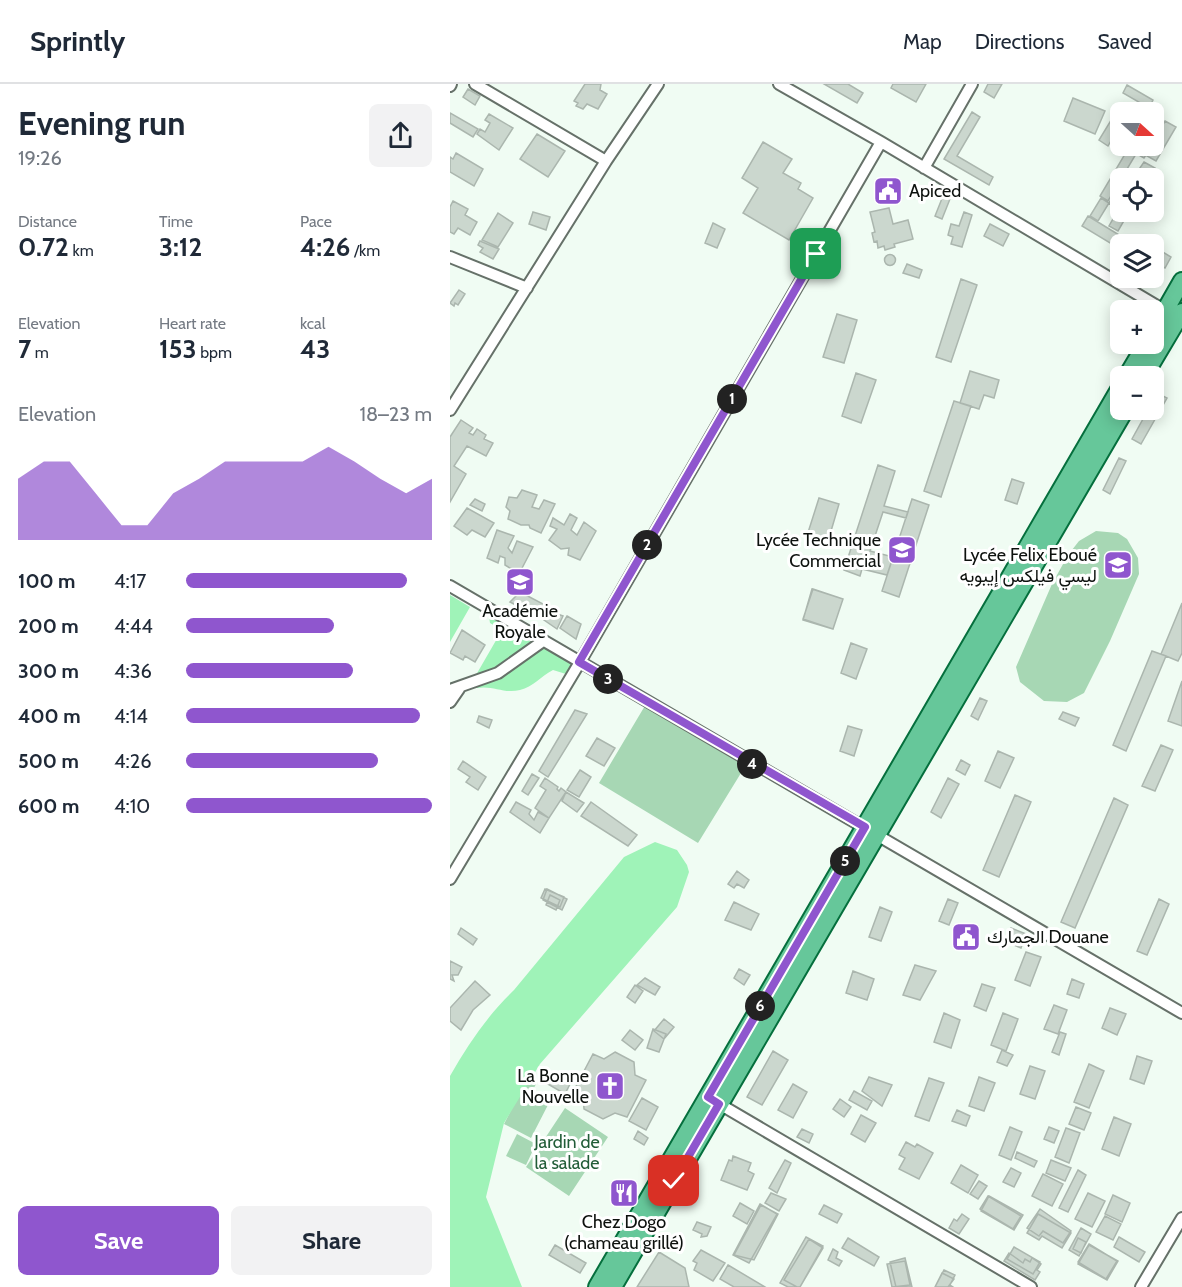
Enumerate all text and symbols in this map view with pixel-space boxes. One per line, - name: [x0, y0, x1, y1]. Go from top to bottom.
- text: Sprintly: [30, 24, 125, 58]
- text: Map: [903, 29, 942, 54]
- text: Directions: [975, 29, 1064, 54]
- text: Saved: [1097, 29, 1152, 54]
- north arrow: [1110, 102, 1164, 156]
- map controls: [1110, 102, 1164, 420]
- text: Evening run: [18, 103, 185, 143]
- button: share: [369, 104, 432, 167]
- text: 19:26: [18, 146, 62, 170]
- button: locate: [1110, 168, 1164, 222]
- public building icon: Apiced: [872, 175, 904, 207]
- place label: Apiced: [909, 180, 961, 202]
- text: Distance: [18, 212, 77, 231]
- text: Time: [159, 212, 193, 231]
- text: Pace: [300, 212, 332, 231]
- pin: [790, 228, 841, 279]
- text: 0.72: [18, 231, 69, 263]
- text: 3:12: [159, 231, 202, 263]
- text: 4:26: [300, 231, 350, 263]
- button: layers: [1110, 234, 1164, 288]
- icon: arrive: [799, 237, 832, 270]
- text: km: [69, 241, 94, 260]
- text: /km: [350, 241, 380, 260]
- button: +: [1110, 300, 1164, 354]
- text: Elevation: [18, 314, 81, 333]
- text: Heart rate: [159, 314, 226, 333]
- text: kcal: [300, 314, 326, 333]
- text: 7: [18, 333, 31, 365]
- text: 153: [159, 333, 197, 365]
- text: 43: [300, 333, 330, 365]
- text: m: [31, 343, 49, 362]
- text: bpm: [197, 343, 232, 362]
- button: −: [1110, 366, 1164, 420]
- pin: 1: [717, 384, 747, 414]
- text: 1: [729, 389, 735, 408]
- text: Elevation: [18, 402, 96, 426]
- text: 18–23 m: [359, 402, 432, 426]
- place label: Lycée Technique Commercial: [756, 529, 882, 572]
- pin: 2: [632, 530, 662, 560]
- school or university icon: Lycée Technique Commercial: [886, 534, 918, 566]
- text: 2: [643, 535, 651, 554]
- place label: Lycée Felix Eboué ليسي فيلكس إيبويه: [959, 544, 1097, 591]
- school or university icon: Lycée Felix Eboué ليسي فيلكس إيبويه: [1102, 549, 1134, 581]
- school or university icon: Académie Royale: [504, 566, 536, 598]
- text: 100 m: [18, 569, 76, 593]
- text: 4:17: [114, 569, 146, 593]
- place label: Académie Royale: [482, 600, 558, 643]
- text: 200 m: [18, 614, 79, 638]
- text: 4:44: [114, 614, 153, 638]
- text: 300 m: [18, 659, 79, 683]
- text: 4:36: [114, 659, 152, 683]
- pin: 3: [593, 664, 623, 694]
- text: 3: [604, 669, 612, 688]
- text: 400 m: [18, 704, 81, 728]
- text: 4:14: [114, 704, 148, 728]
- text: 500 m: [18, 749, 79, 773]
- text: 4:26: [114, 749, 152, 773]
- pin: 4: [737, 749, 767, 779]
- text: 4: [747, 754, 757, 773]
- text: 600 m: [18, 794, 79, 818]
- text: 4:10: [114, 794, 150, 818]
- pin: 5: [830, 846, 860, 876]
- text: 5: [841, 851, 849, 870]
- public building icon: الجمارك Douane: [950, 921, 982, 953]
- place label: الجمارك Douane: [987, 926, 1109, 948]
- pin: 6: [745, 991, 775, 1021]
- text: 6: [756, 996, 765, 1015]
- place label: La Bonne Nouvelle: [517, 1065, 589, 1108]
- church icon: La Bonne Nouvelle: [594, 1070, 626, 1102]
- park label: Jardin de la salade: [533, 1131, 600, 1174]
- pin: [648, 1155, 699, 1206]
- icon: check: [657, 1164, 690, 1197]
- restaurant icon: Chez Dogo (chameau grillé): [608, 1177, 640, 1209]
- button: Save: [18, 1206, 219, 1275]
- button: Share: [231, 1206, 432, 1275]
- place label: Chez Dogo (chameau grillé): [564, 1211, 684, 1254]

